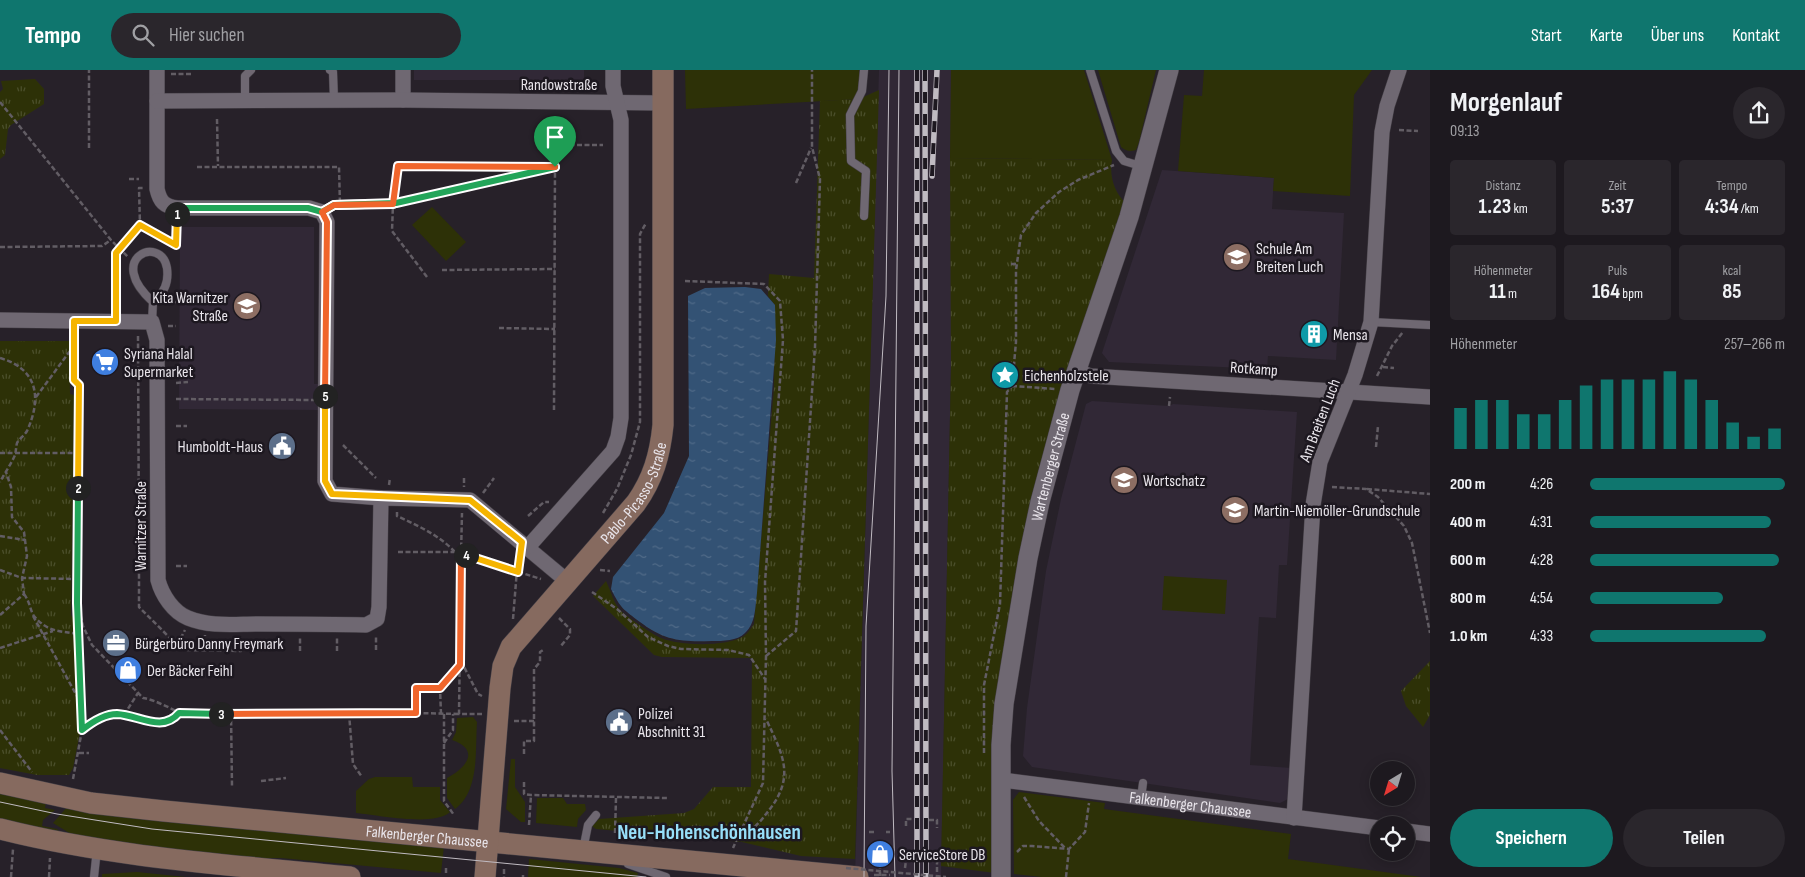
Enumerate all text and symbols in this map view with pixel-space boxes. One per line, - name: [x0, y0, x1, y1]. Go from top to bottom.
- search box: [111, 13, 461, 58]
- text: Tempo: [25, 21, 81, 50]
- icon: search: [129, 21, 157, 49]
- text: Hier suchen: [169, 24, 245, 47]
- text: Start: [1531, 25, 1562, 46]
- text: Karte: [1590, 25, 1623, 46]
- text: Über uns: [1651, 25, 1704, 46]
- text: Kontakt: [1732, 25, 1780, 46]
- street label: Randowstraße: [521, 76, 597, 95]
- text: Morgenlauf: [1450, 86, 1562, 119]
- button: share: [1733, 87, 1785, 139]
- pin: [534, 116, 576, 167]
- text: 09:13: [1450, 122, 1480, 141]
- icon: arrive: [541, 123, 569, 151]
- text: Distanz: [1486, 177, 1521, 194]
- text: Zeit: [1608, 177, 1627, 194]
- text: Tempo: [1716, 177, 1747, 194]
- text: 1.23: [1479, 194, 1511, 219]
- text: 5:37: [1601, 194, 1634, 219]
- text: 4:34: [1705, 194, 1738, 219]
- text: km: [1511, 200, 1528, 217]
- text: /km: [1738, 200, 1759, 217]
- pin: 1: [164, 202, 190, 226]
- text: 1: [175, 206, 180, 223]
- place label: Schule Am Breiten Luch: [1256, 240, 1323, 277]
- school or university icon: Schule Am Breiten Luch: [1222, 242, 1252, 272]
- text: Höhenmeter: [1474, 262, 1533, 279]
- text: Puls: [1608, 262, 1627, 279]
- text: kcal: [1723, 262, 1741, 279]
- text: 11: [1489, 279, 1506, 304]
- text: 164: [1592, 279, 1620, 304]
- text: 85: [1722, 279, 1741, 304]
- text: m: [1506, 285, 1517, 302]
- text: bpm: [1620, 285, 1643, 302]
- place label: Kita Warnitzer Straße: [152, 289, 228, 326]
- school or university icon: Kita Warnitzer Straße: [232, 291, 262, 321]
- building icon: Mensa: [1299, 319, 1329, 349]
- place label: Mensa: [1333, 326, 1368, 345]
- text: Höhenmeter: [1450, 335, 1517, 354]
- text: 257–266 m: [1724, 335, 1785, 354]
- place label: Syriana Halal Supermarket: [124, 345, 193, 382]
- supermarket icon: Syriana Halal Supermarket: [90, 347, 120, 377]
- street label: Rotkamp: [1229, 358, 1278, 381]
- place icon: Eichenholzstele: [990, 360, 1020, 390]
- place label: Eichenholzstele: [1024, 367, 1109, 386]
- street label: Am Breiten Luch: [1296, 376, 1345, 466]
- pin: 5: [312, 384, 338, 408]
- text: 5: [322, 388, 329, 405]
- street label: Wartenberger Straße: [1028, 411, 1075, 523]
- public building icon: Humboldt-Haus: [267, 431, 297, 461]
- place label: Humboldt-Haus: [178, 438, 263, 457]
- street label: Pablo-Picasso-Straße: [597, 441, 671, 548]
- school or university icon: Wortschatz: [1109, 465, 1139, 495]
- place label: Wortschatz: [1143, 472, 1205, 491]
- text: 200 m: [1450, 475, 1485, 494]
- text: 4:26: [1530, 475, 1553, 494]
- pin: 2: [66, 476, 90, 500]
- text: 2: [75, 480, 82, 497]
- street label: Warnitzer Straße: [132, 481, 151, 571]
- school or university icon: Martin-Niemöller-Grundschule: [1220, 495, 1250, 525]
- place label: Martin-Niemöller-Grundschule: [1254, 502, 1420, 521]
- text: 400 m: [1450, 513, 1486, 532]
- text: 4:31: [1530, 513, 1552, 532]
- pin: 4: [454, 542, 478, 568]
- text: 4: [463, 547, 470, 564]
- text: 600 m: [1450, 551, 1486, 570]
- text: 4:28: [1530, 551, 1553, 570]
- text: 800 m: [1450, 589, 1486, 608]
- text: 4:54: [1530, 589, 1553, 608]
- text: 1.0 km: [1450, 627, 1487, 646]
- text: 4:33: [1530, 627, 1553, 646]
- office icon: Bürgerbüro Danny Freymark: [101, 628, 131, 658]
- place label: Bürgerbüro Danny Freymark: [135, 635, 283, 654]
- shop icon: Der Bäcker Feihl: [113, 655, 143, 685]
- place label: Der Bäcker Feihl: [147, 662, 233, 681]
- pin: 3: [208, 702, 234, 726]
- place label: Polizei Abschnitt 31: [637, 705, 706, 742]
- text: 3: [218, 706, 225, 723]
- public building icon: Polizei Abschnitt 31: [604, 707, 634, 737]
- north arrow: [1370, 761, 1415, 806]
- map controls: [1370, 761, 1415, 861]
- street label: Falkenberger Chaussee: [1128, 788, 1252, 823]
- button: Speichern: [1450, 809, 1613, 867]
- button: Teilen: [1623, 809, 1785, 867]
- button: locate: [1370, 816, 1415, 861]
- district label: Neu-Hohenschönhausen: [617, 820, 801, 845]
- street label: Falkenberger Chaussee: [365, 822, 489, 853]
- shop icon: ServiceStore DB: [865, 839, 895, 869]
- place label: ServiceStore DB: [899, 846, 985, 865]

